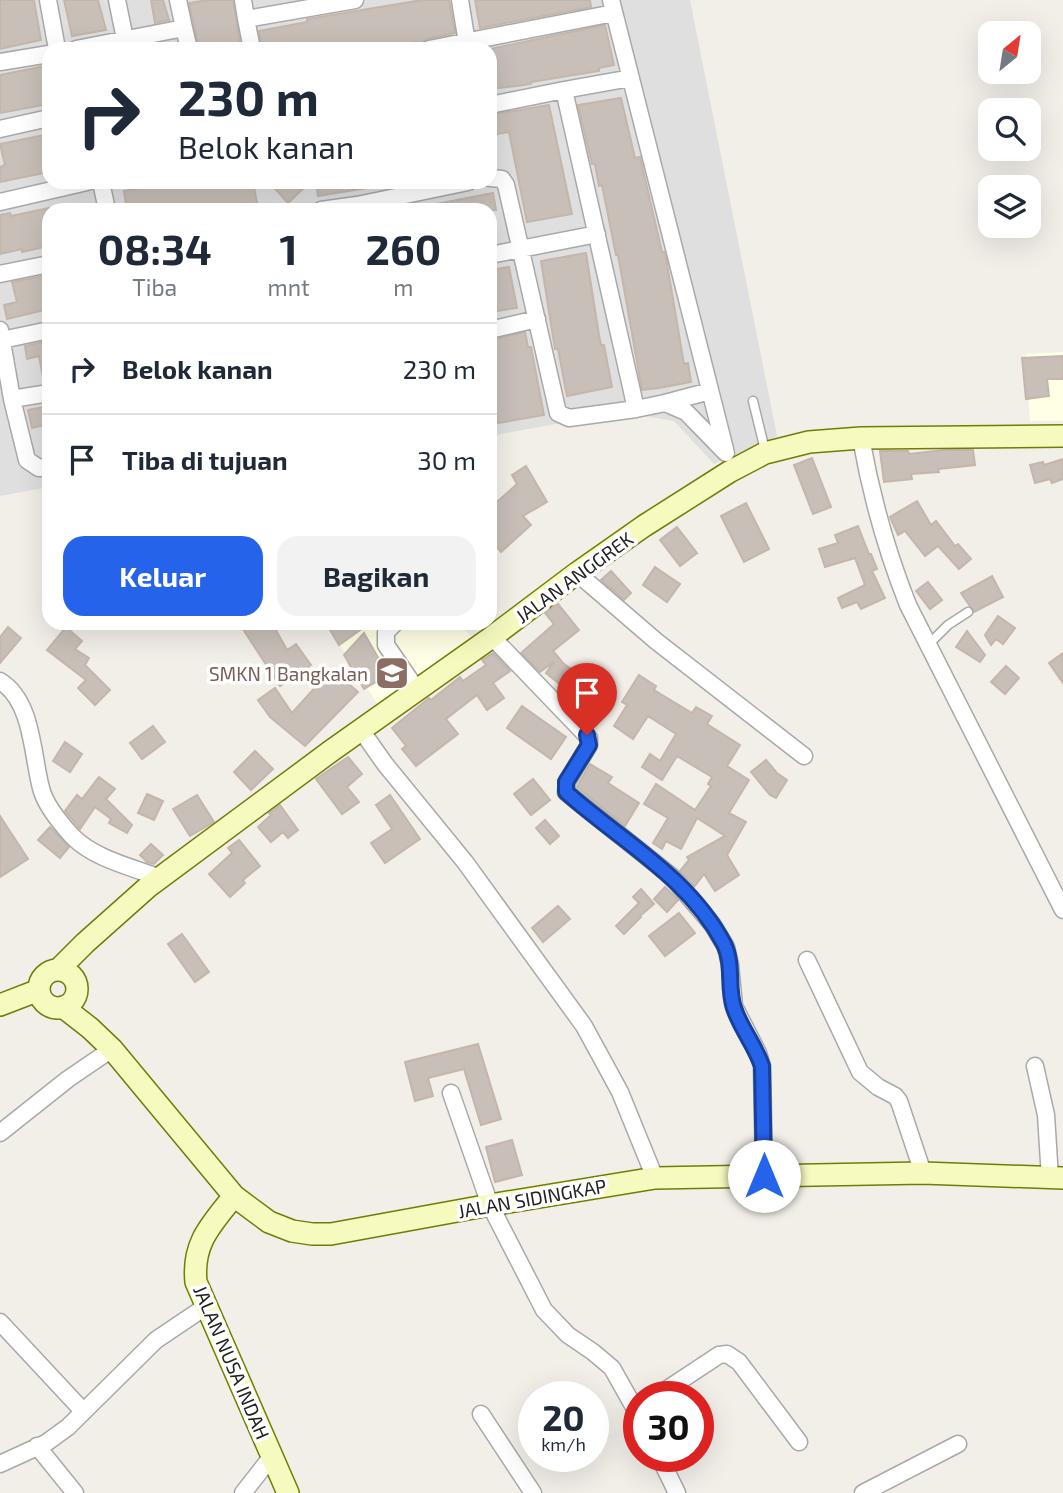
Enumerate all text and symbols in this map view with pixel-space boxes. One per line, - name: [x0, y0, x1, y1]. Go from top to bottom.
- north arrow: [978, 21, 1041, 84]
- map controls: [978, 21, 1041, 238]
- text: 230 m: [178, 67, 319, 126]
- icon: right: [63, 70, 154, 161]
- button: search: [978, 98, 1041, 161]
- text: Belok kanan: [178, 127, 354, 165]
- button: layers: [978, 175, 1041, 238]
- text: 08:34: [98, 223, 212, 273]
- text: 1: [280, 223, 298, 273]
- text: 260: [366, 223, 441, 273]
- text: Tiba: [132, 273, 177, 301]
- text: mnt: [268, 273, 310, 301]
- text: m: [393, 273, 413, 301]
- icon: right: [63, 350, 101, 388]
- text: Belok kanan: [122, 353, 273, 384]
- text: 230 m: [403, 353, 476, 384]
- icon: arrive: [63, 441, 101, 479]
- text: Tiba di tujuan: [122, 444, 288, 475]
- text: 30 m: [417, 444, 476, 475]
- street label: JALAN ANGGREK: [511, 527, 637, 627]
- button: Keluar: [63, 536, 263, 616]
- button: Bagikan: [277, 536, 476, 616]
- school or university icon: SMKN 1 Bangkalan: [373, 654, 411, 692]
- place label: SMKN 1 Bangkalan: [209, 662, 368, 685]
- pin: [557, 663, 617, 735]
- icon: arrive: [568, 674, 606, 712]
- position arrow: [727, 1139, 801, 1213]
- street label: JALAN SIDINGKAP: [456, 1174, 608, 1222]
- street label: JALAN NUSA INDAH: [189, 1281, 275, 1443]
- speed limit sign: 30: [623, 1381, 714, 1472]
- text: 20: [542, 1396, 585, 1438]
- text: km/h: [541, 1433, 586, 1455]

